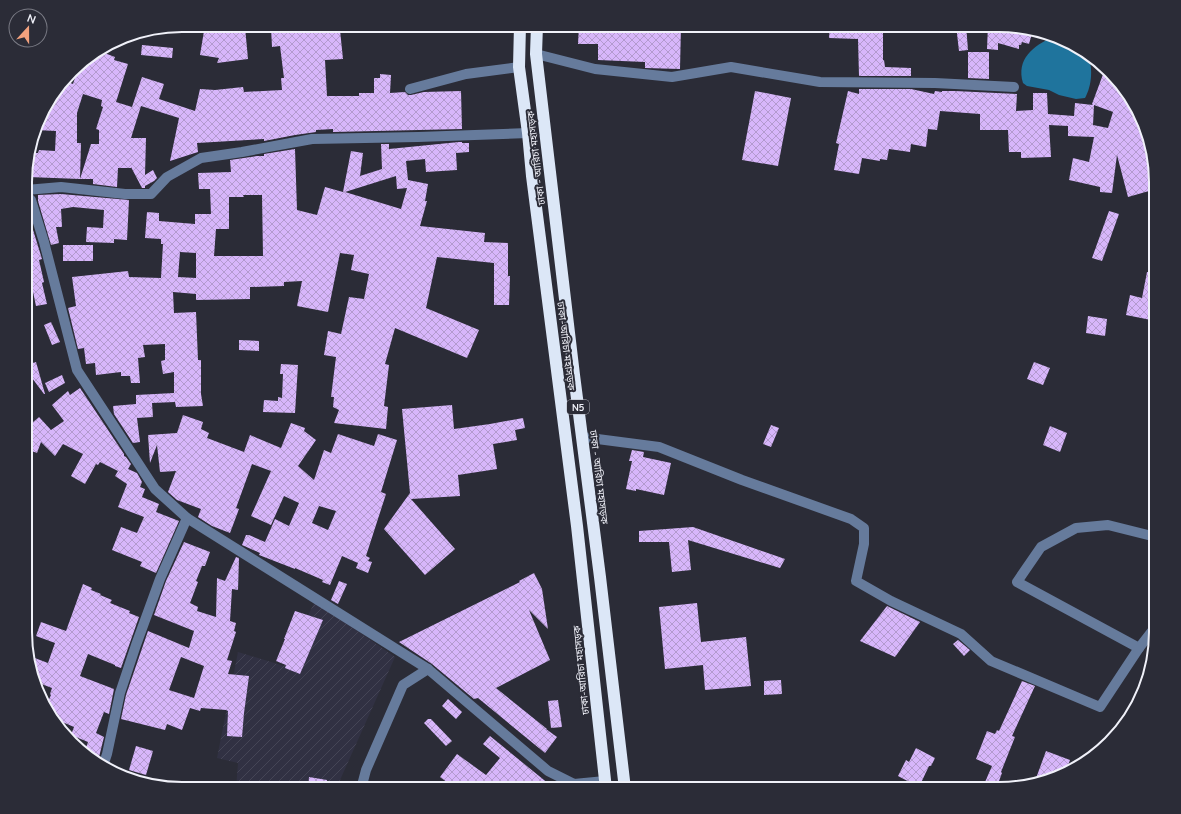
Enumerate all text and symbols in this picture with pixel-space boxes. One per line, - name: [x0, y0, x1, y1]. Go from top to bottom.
- north arrow: [8, 8, 48, 48]
- text: N: [25, 11, 38, 27]
- street label: ঢাকা - আরিচা মহাসড়ক: [524, 109, 548, 207]
- street label: ঢাকা-আরিচা মহাসড়ক: [554, 300, 578, 392]
- road number: N5: [567, 400, 589, 414]
- street label: ঢাকা - আরিচা মহাসড়ক: [587, 428, 611, 526]
- street label: ঢাকা-আরিচা মহাসড়ক: [570, 624, 592, 716]

